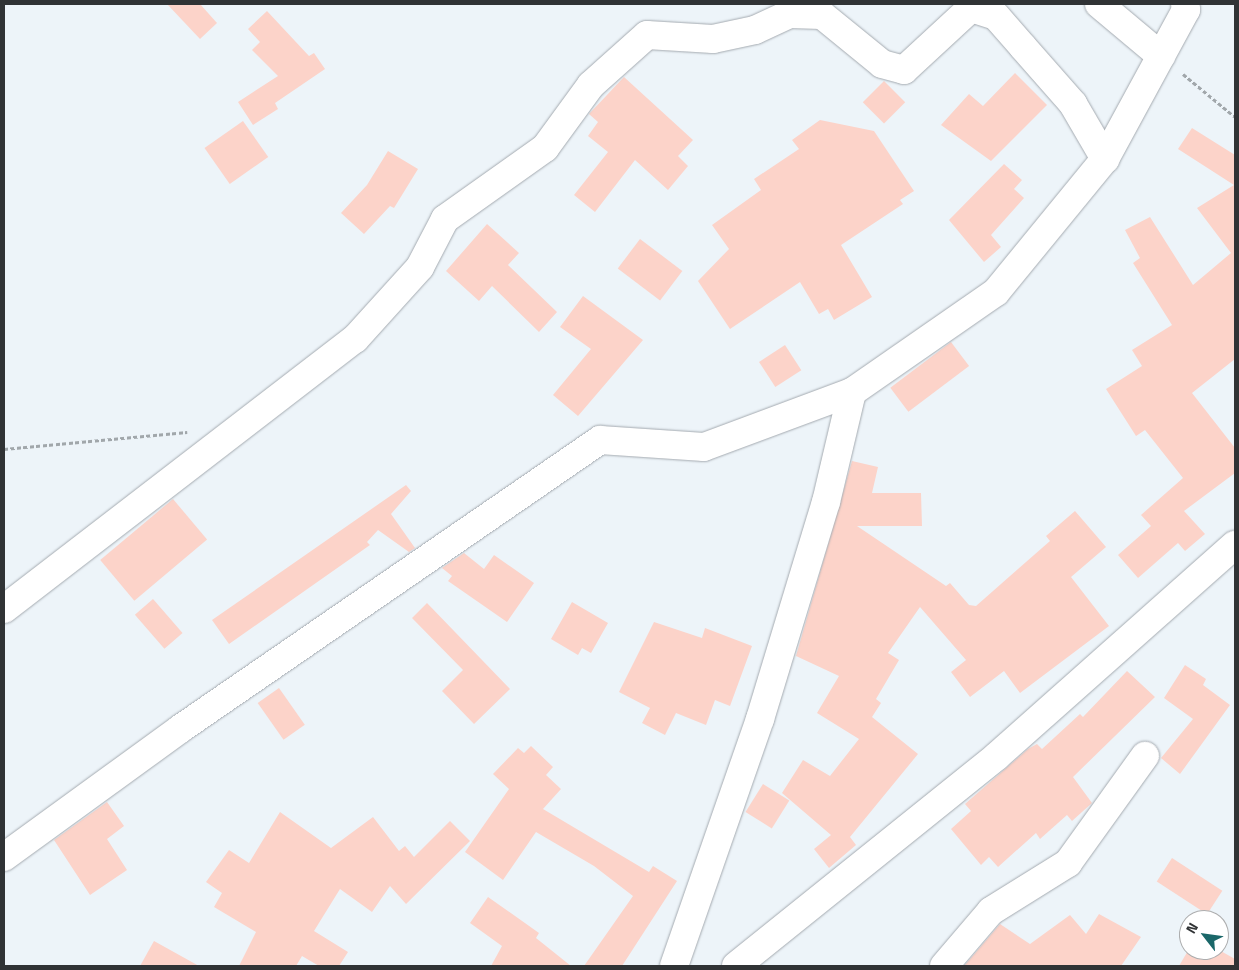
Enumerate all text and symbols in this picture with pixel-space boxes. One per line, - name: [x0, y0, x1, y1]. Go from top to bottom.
- north arrow: [1179, 910, 1229, 960]
- text: N: [1180, 918, 1203, 937]

